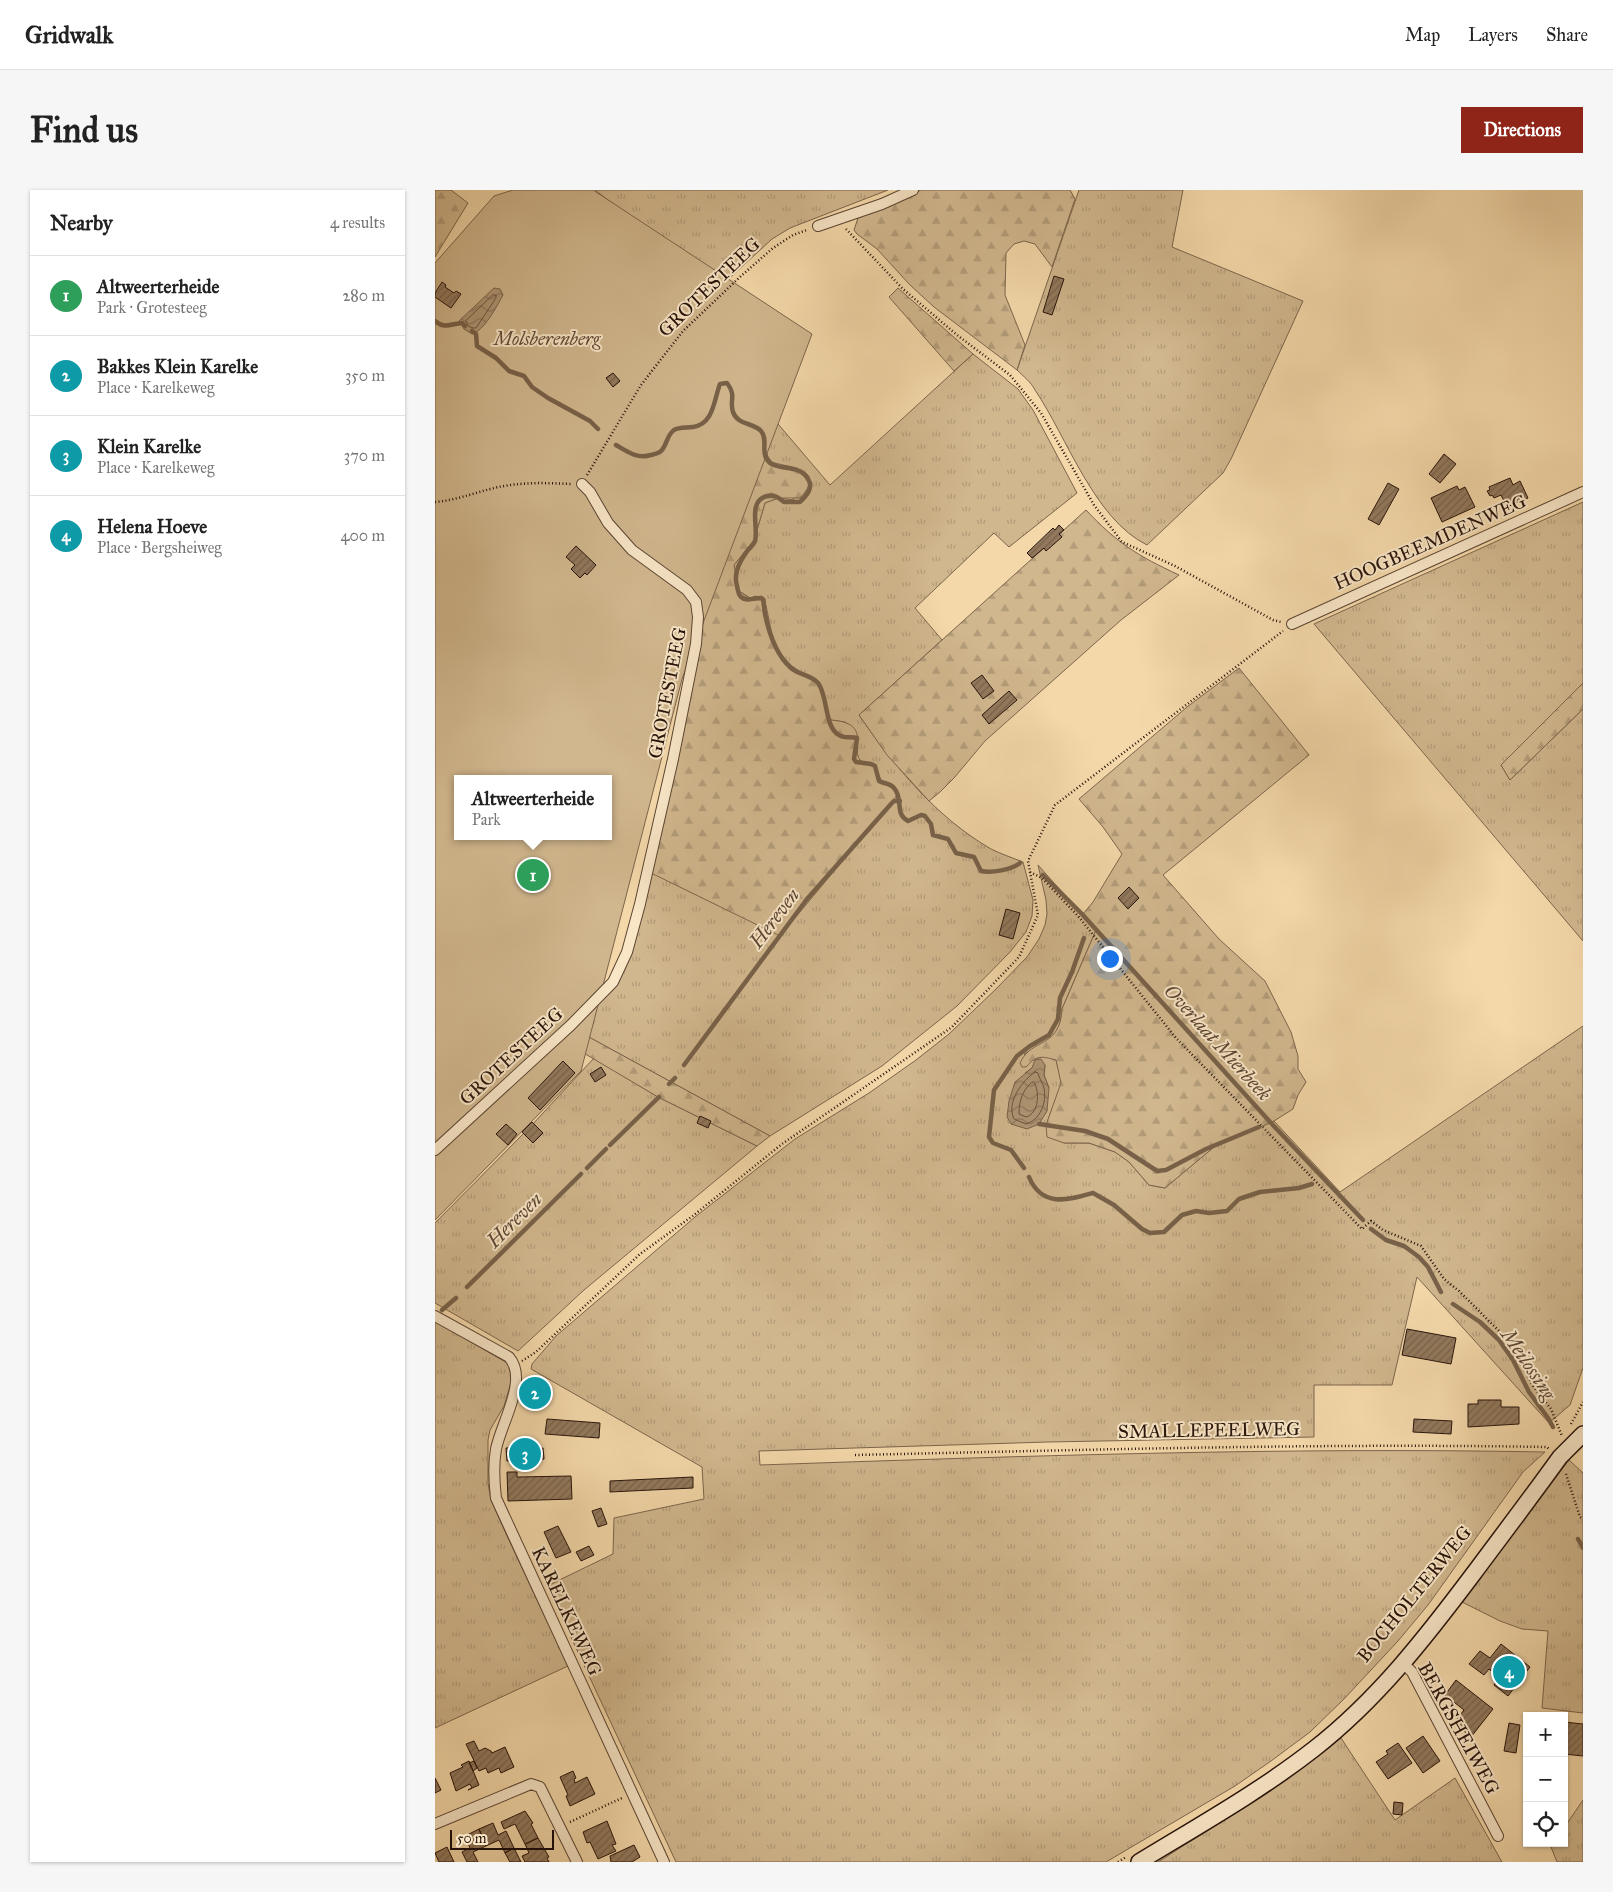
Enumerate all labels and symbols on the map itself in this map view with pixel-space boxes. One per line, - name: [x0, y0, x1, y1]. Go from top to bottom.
- street label: GROTESTEEG: [653, 232, 765, 341]
- park label: Molsberenberg: [492, 327, 602, 350]
- street label: HOOGBEEMDENWEG: [1330, 489, 1530, 595]
- street label: GROTESTEEG: [643, 625, 691, 760]
- pin: 1: [517, 856, 549, 894]
- water label: Hereven: [743, 883, 805, 953]
- your location: [1097, 946, 1123, 972]
- water label: Overlaat Mierbeek: [1159, 979, 1277, 1105]
- street label: GROTESTEEG: [455, 1002, 568, 1110]
- water label: Hereven: [481, 1187, 547, 1253]
- water label: Meilossing: [1495, 1322, 1562, 1405]
- pin: 2: [519, 1374, 551, 1412]
- street label: SMALLEPEELWEG: [1118, 1417, 1300, 1443]
- pin: 3: [509, 1435, 541, 1473]
- street label: BOCHOLTERWEG: [1352, 1521, 1476, 1667]
- street label: KARELKEWEG: [527, 1543, 607, 1679]
- pin: 4: [1493, 1653, 1525, 1691]
- street label: BERGSHEIWEG: [1413, 1658, 1505, 1798]
- scale bar: [450, 1827, 554, 1850]

